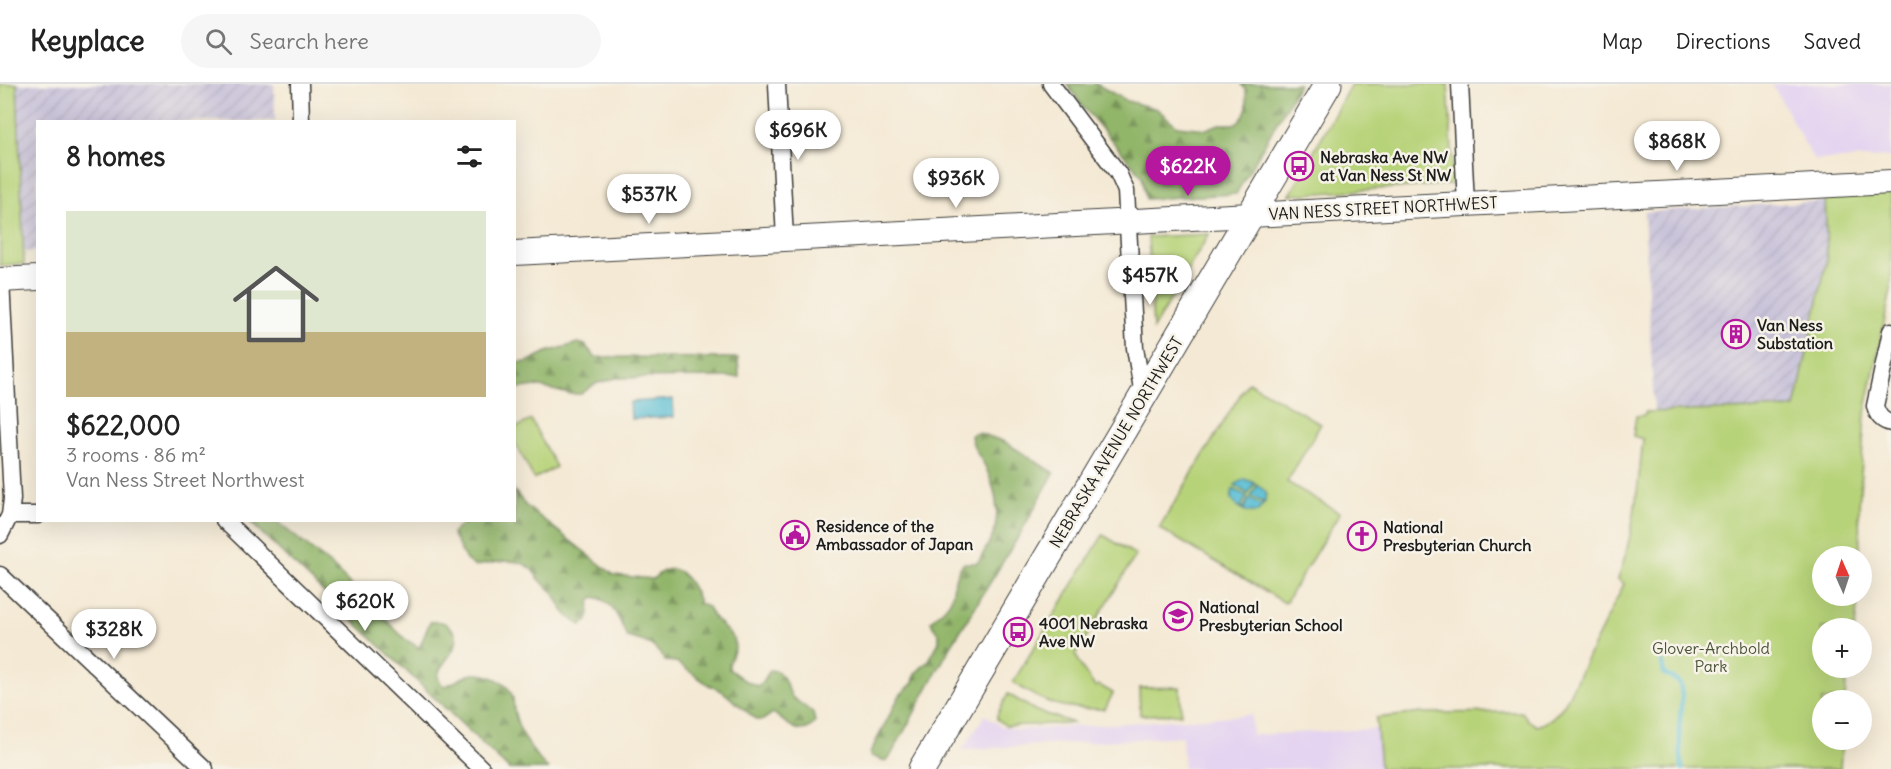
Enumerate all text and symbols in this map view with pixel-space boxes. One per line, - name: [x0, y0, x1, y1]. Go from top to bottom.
- search box: [181, 14, 601, 68]
- text: Keyplace: [30, 23, 145, 59]
- icon: search: [202, 25, 235, 58]
- text: Search here: [250, 27, 369, 55]
- text: Map: [1602, 28, 1643, 55]
- text: Directions: [1676, 28, 1770, 55]
- text: Saved: [1803, 28, 1861, 55]
- pin: $696K: [756, 110, 840, 161]
- text: $696K: [769, 117, 827, 142]
- pin: $868K: [1635, 121, 1719, 172]
- text: $868K: [1648, 128, 1706, 153]
- text: 8 homes: [66, 140, 165, 173]
- icon: filters: [453, 140, 486, 173]
- pin: $622K: [1146, 146, 1230, 197]
- place label: Nebraska Ave NW at Van Ness St NW: [1320, 147, 1452, 185]
- bus stop icon: Nebraska Ave NW at Van Ness St NW: [1283, 150, 1315, 182]
- text: $622K: [1160, 153, 1216, 178]
- pin: $936K: [914, 158, 998, 209]
- text: $936K: [927, 165, 985, 190]
- pin: $537K: [607, 174, 691, 225]
- text: $537K: [621, 181, 677, 206]
- street label: VAN NESS STREET NORTHWEST: [1268, 192, 1498, 224]
- icon: home: [222, 250, 330, 358]
- pin: $457K: [1108, 255, 1192, 306]
- text: $457K: [1122, 262, 1178, 287]
- place label: Van Ness Substation: [1757, 315, 1833, 353]
- building icon: Van Ness Substation: [1720, 318, 1752, 350]
- street label: NEBRASKA AVENUE NORTHWEST: [1045, 333, 1187, 551]
- text: $622,000: [66, 409, 181, 442]
- text: 3 rooms · 86 m²: [66, 442, 206, 467]
- text: Van Ness Street Northwest: [66, 467, 305, 492]
- place label: Residence of the Ambassador of Japan: [816, 516, 973, 555]
- place label: National Presbyterian Church: [1383, 517, 1531, 556]
- public building icon: Residence of the Ambassador of Japan: [779, 519, 811, 551]
- church icon: National Presbyterian Church: [1346, 520, 1378, 552]
- north arrow: [1812, 546, 1872, 606]
- map controls: [1812, 546, 1872, 750]
- pin: $620K: [323, 581, 407, 632]
- text: $620K: [335, 588, 395, 613]
- place label: National Presbyterian School: [1199, 597, 1343, 636]
- school or university icon: National Presbyterian School: [1162, 600, 1194, 632]
- pin: $328K: [72, 609, 156, 660]
- place label: 4001 Nebraska Ave NW: [1039, 613, 1148, 651]
- text: $328K: [85, 616, 143, 641]
- bus stop icon: 4001 Nebraska Ave NW: [1002, 616, 1034, 648]
- button: +: [1812, 618, 1872, 678]
- park label: Glover-Archbold Park: [1652, 638, 1770, 676]
- button: −: [1812, 690, 1872, 750]

